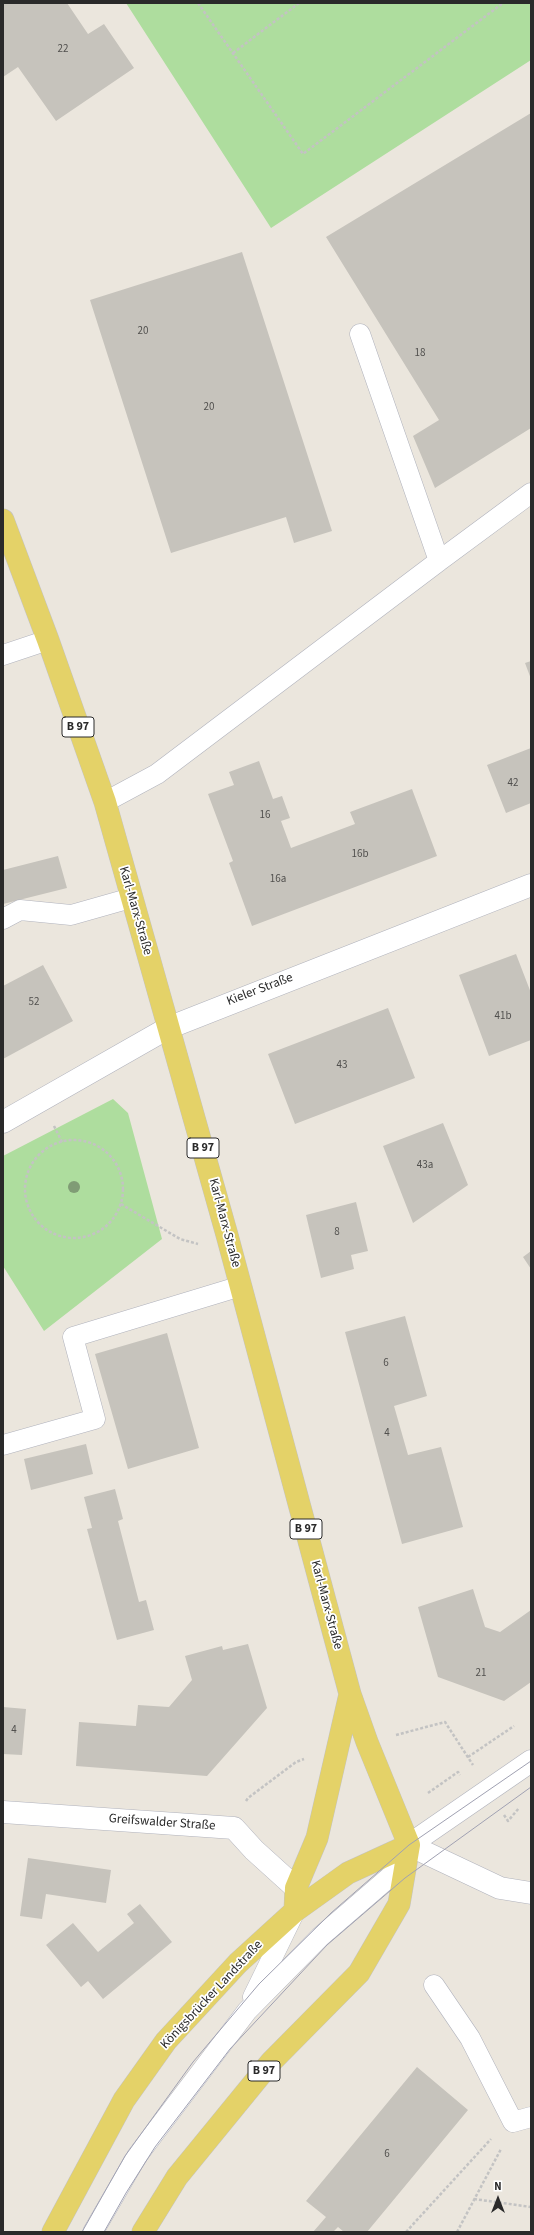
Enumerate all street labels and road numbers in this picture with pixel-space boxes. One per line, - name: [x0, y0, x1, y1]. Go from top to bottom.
- road number: B 97: [62, 717, 94, 737]
- street label: Karl-Marx-Straße: [115, 865, 155, 957]
- street label: Kieler Straße: [225, 970, 295, 1010]
- road number: B 97: [187, 1138, 219, 1158]
- street label: Karl-Marx-Straße: [205, 1177, 243, 1269]
- road number: B 97: [290, 1519, 322, 1539]
- street label: Karl-Marx-Straße: [307, 1559, 345, 1651]
- street label: Greifswalder Straße: [108, 1811, 216, 1835]
- street label: Königsbrücker Landstraße: [158, 1937, 266, 2053]
- road number: B 97: [248, 2061, 280, 2081]

